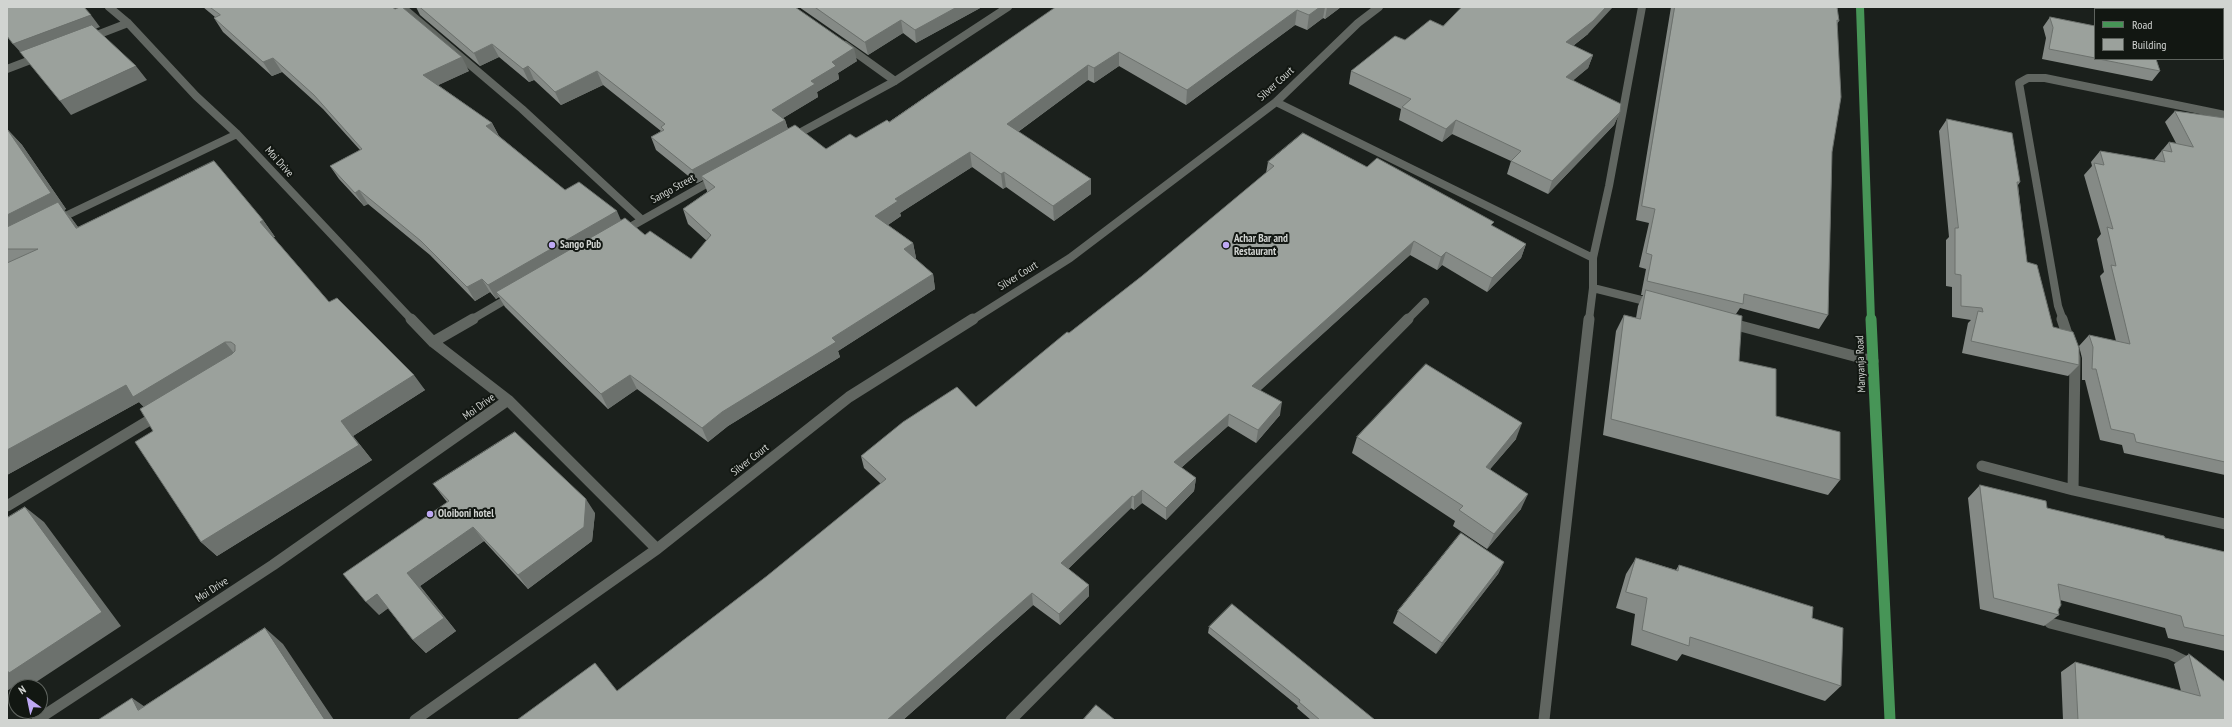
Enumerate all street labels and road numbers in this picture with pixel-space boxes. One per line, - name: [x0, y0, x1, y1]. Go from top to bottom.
- street label: Silver Court: [1255, 64, 1297, 104]
- street label: Moi Drive: [262, 144, 296, 180]
- street label: Sango Street: [649, 171, 697, 207]
- street label: Silver Court: [996, 259, 1040, 293]
- street label: Manyanja Road: [1853, 335, 1869, 393]
- street label: Moi Drive: [460, 391, 498, 423]
- street label: Silver Court: [728, 441, 772, 479]
- street label: Moi Drive: [193, 575, 231, 605]

